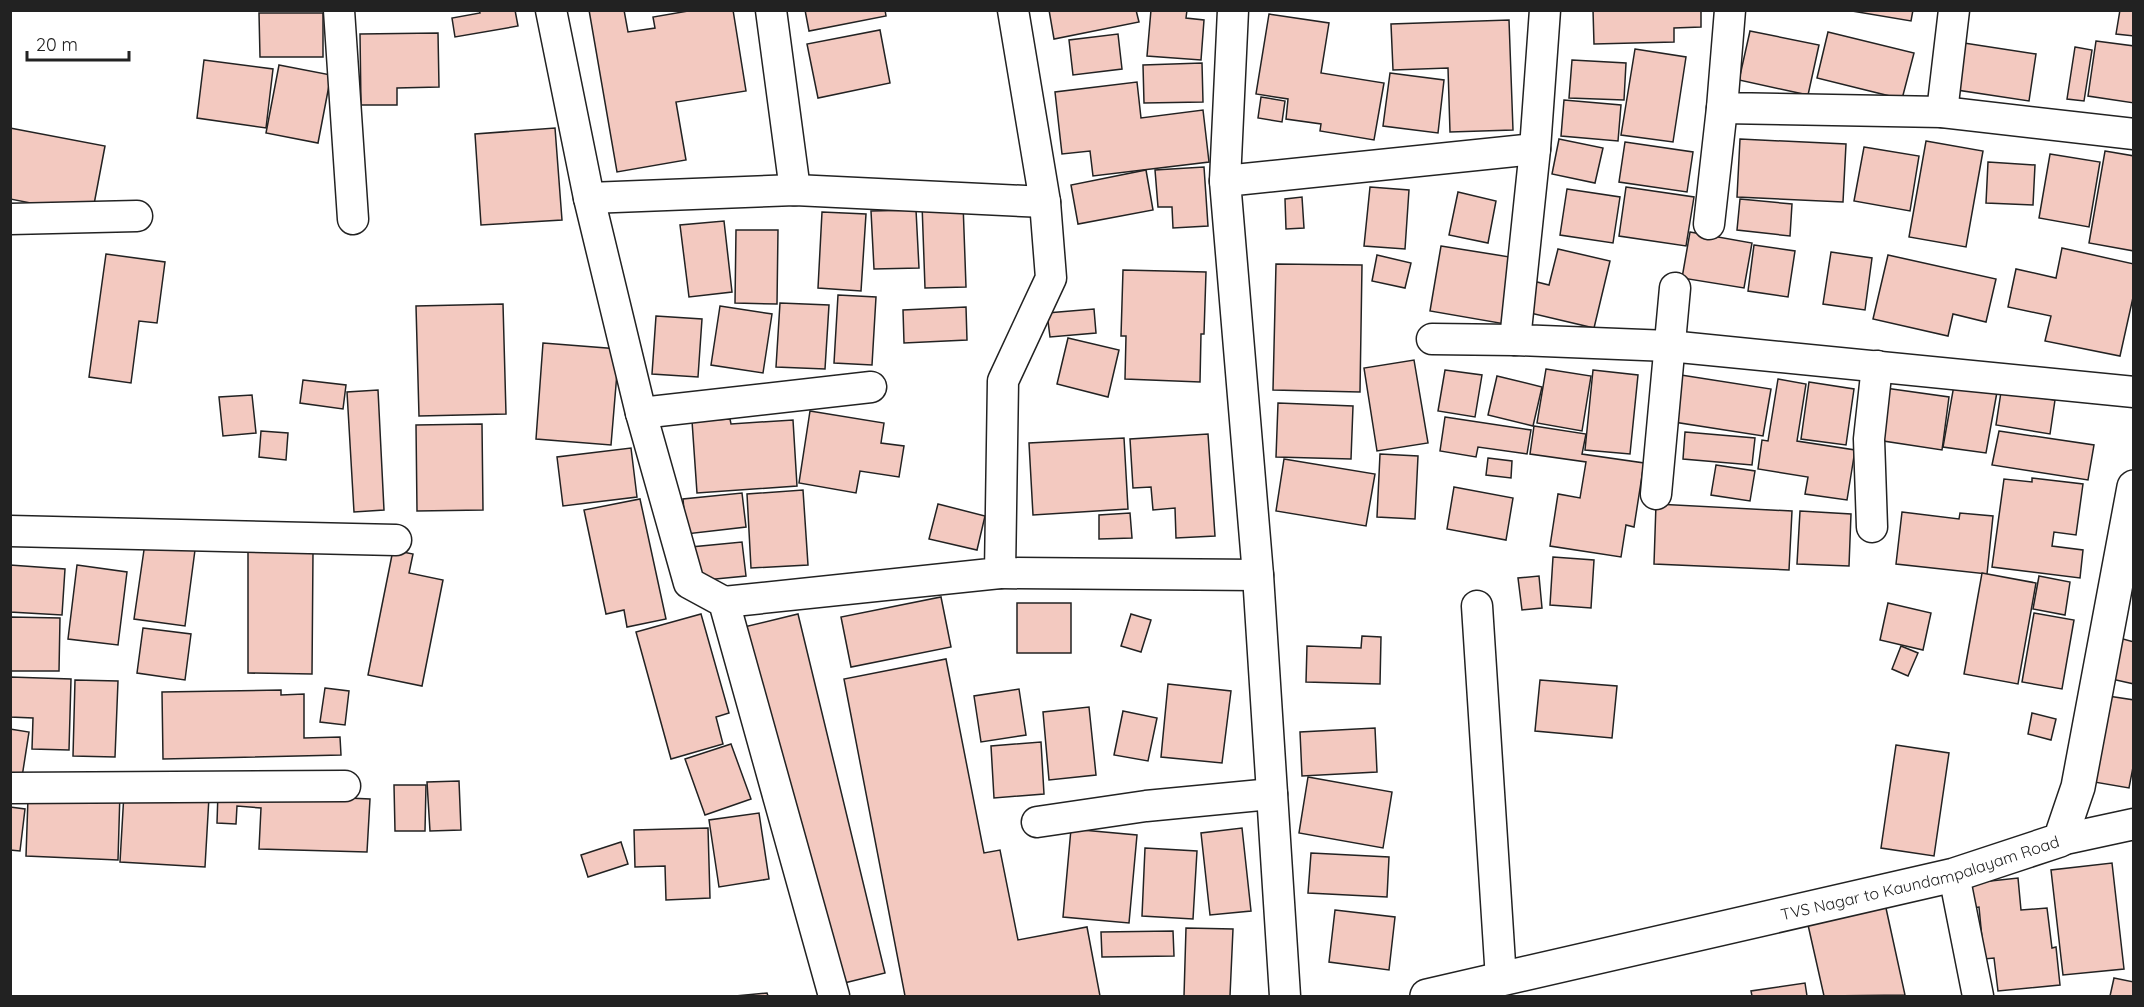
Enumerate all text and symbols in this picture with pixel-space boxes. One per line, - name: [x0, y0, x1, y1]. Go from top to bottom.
- scale bar: [27, 24, 129, 62]
- text: 20 m: [36, 33, 78, 56]
- street label: TVS Nagar to Kaundampalayam Road: [1779, 831, 2062, 924]

